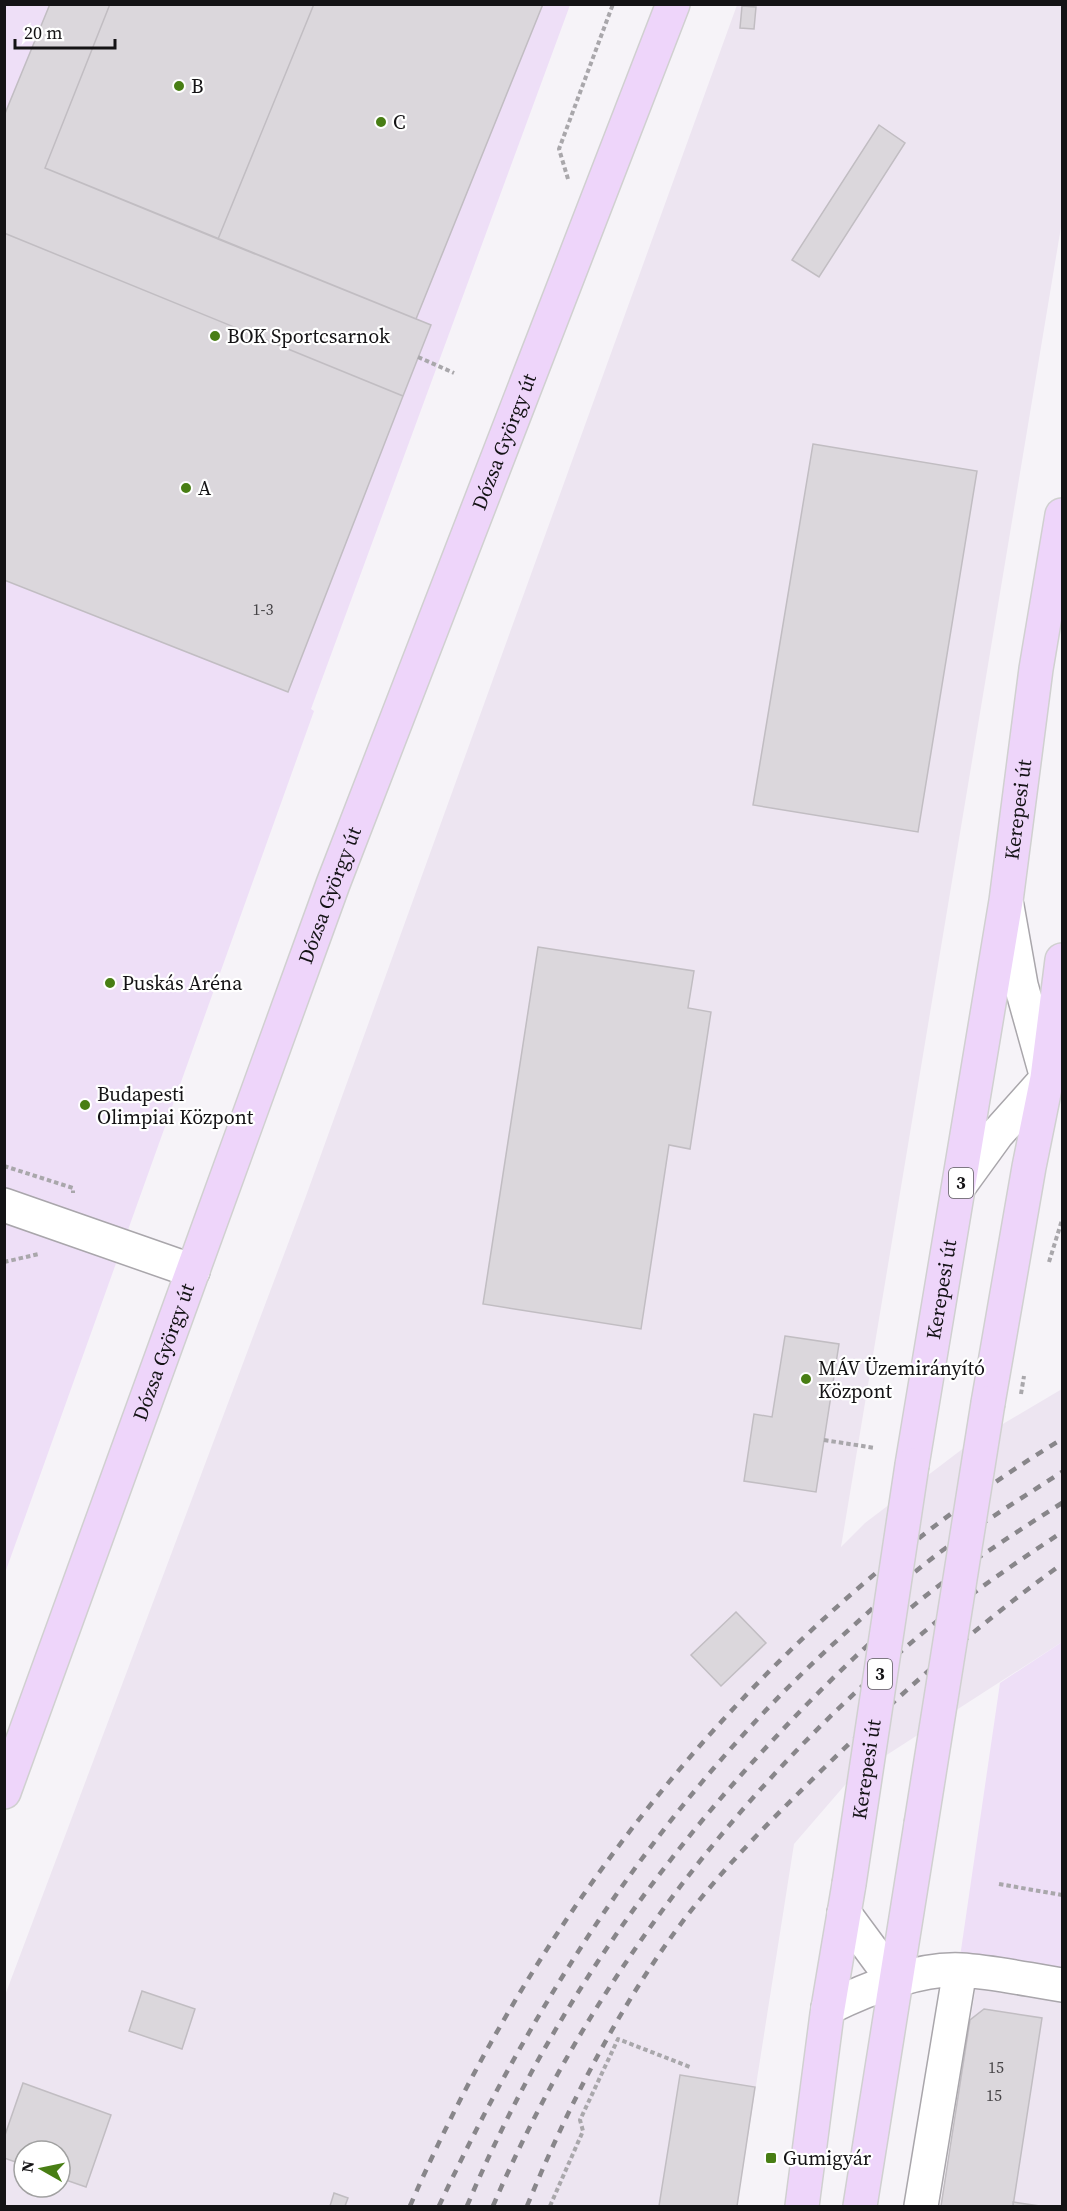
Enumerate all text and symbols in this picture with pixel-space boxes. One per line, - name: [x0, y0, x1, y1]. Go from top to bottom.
- scale bar: [15, 12, 116, 50]
- text: 20 m: [24, 20, 62, 45]
- place label: B: [191, 72, 204, 100]
- marker: B: [172, 79, 186, 93]
- place label: C: [393, 108, 406, 136]
- marker: C: [374, 115, 388, 129]
- place label: BOK Sportcsarnok: [227, 322, 390, 350]
- marker: BOK Sportcsarnok: [208, 329, 222, 343]
- street label: Dózsa György út: [465, 369, 543, 514]
- place label: A: [198, 474, 212, 502]
- marker: A: [179, 481, 193, 495]
- house number: 1-3: [253, 598, 274, 620]
- street label: Kerepesi út: [997, 757, 1038, 861]
- street label: Dózsa György út: [291, 822, 368, 968]
- place label: Puskás Aréna: [122, 969, 243, 997]
- marker: Puskás Aréna: [103, 976, 117, 990]
- place label: Budapesti Olimpiai Központ: [97, 1080, 254, 1131]
- marker: Budapesti Olimpiai Központ: [78, 1098, 92, 1112]
- road number: 3: [949, 1168, 973, 1198]
- street label: Kerepesi út: [919, 1237, 963, 1341]
- street label: Dózsa György út: [126, 1279, 201, 1425]
- place label: MÁV Üzemirányító Központ: [818, 1354, 985, 1405]
- marker: MÁV Üzemirányító Központ: [799, 1372, 813, 1386]
- road number: 3: [868, 1659, 892, 1689]
- street label: Kerepesi út: [845, 1717, 888, 1821]
- house number: 15: [988, 2056, 1004, 2078]
- house number: 15: [986, 2084, 1002, 2106]
- north arrow: [12, 2139, 72, 2199]
- place label: Gumigyár: [783, 2144, 872, 2172]
- marker: Gumigyár: [764, 2151, 778, 2165]
- text: N: [15, 2159, 39, 2174]

